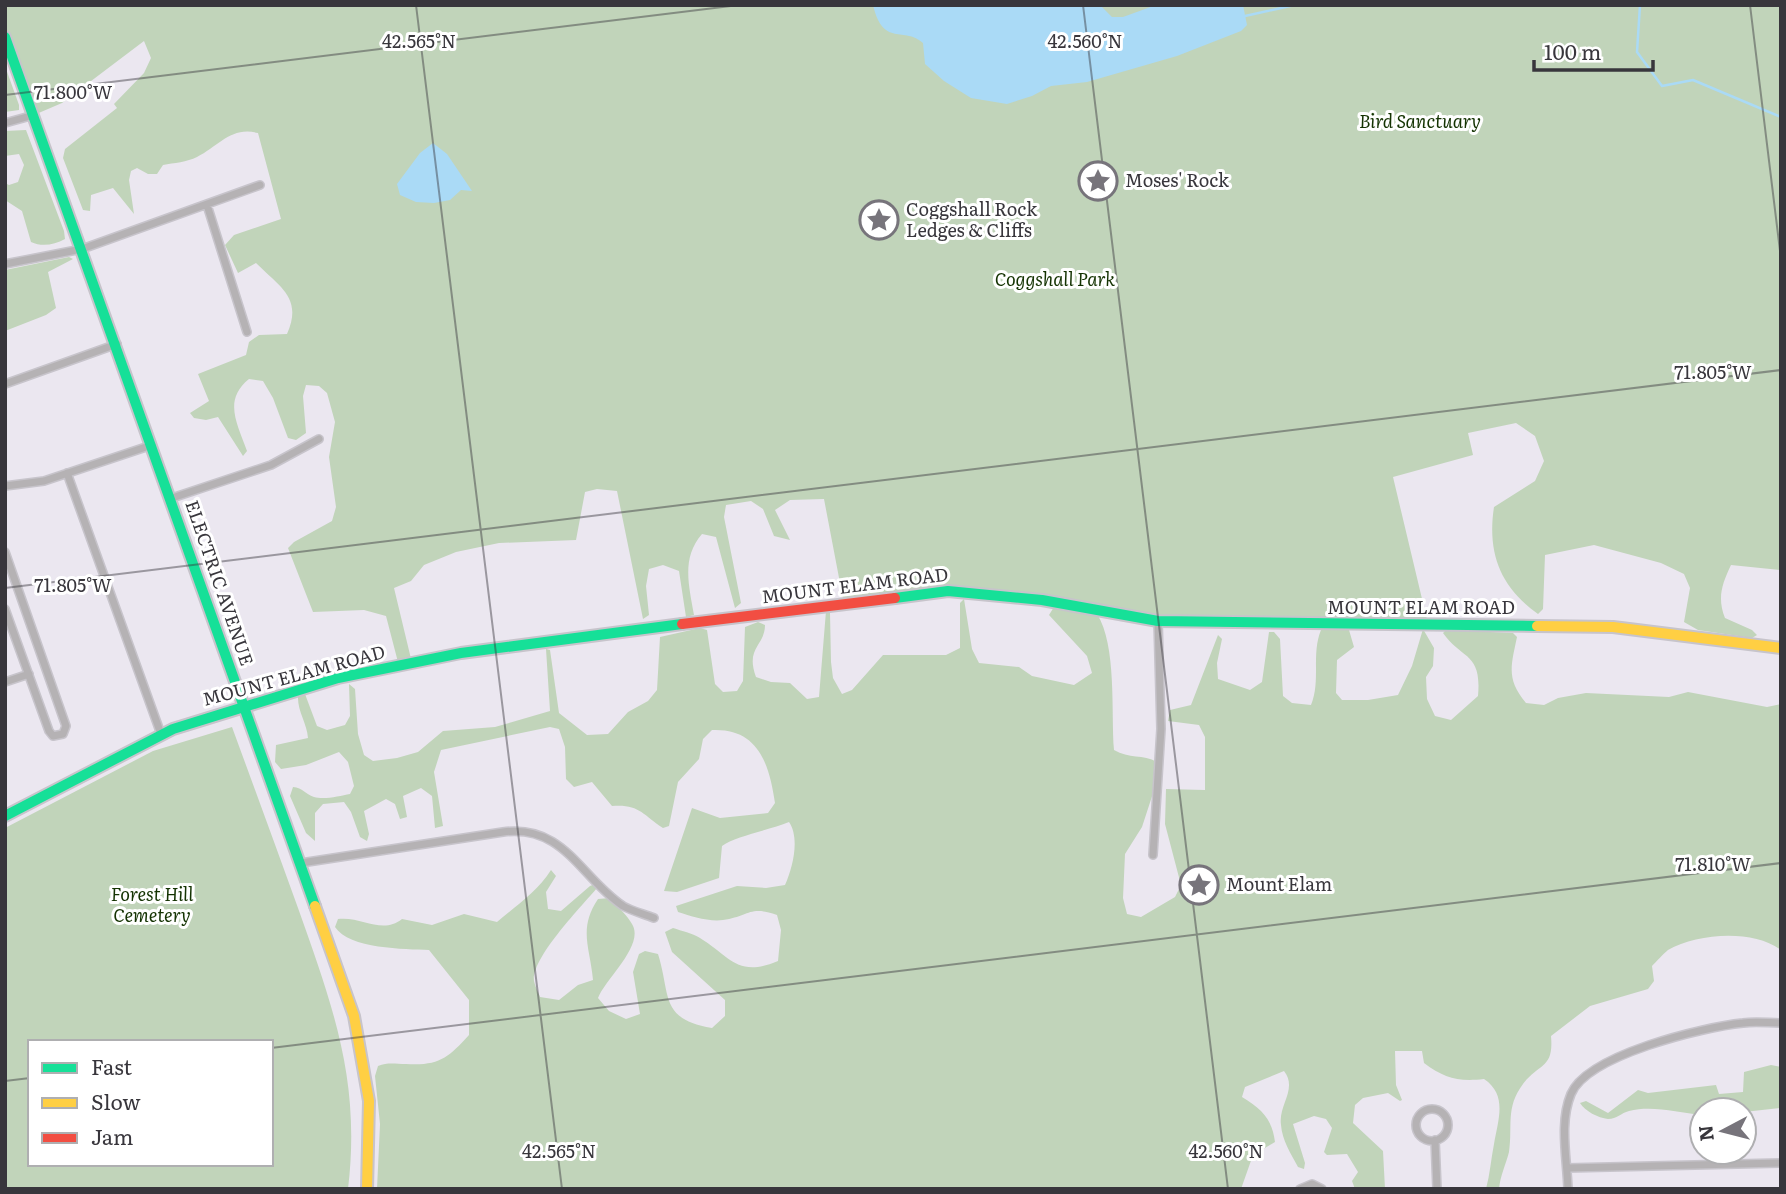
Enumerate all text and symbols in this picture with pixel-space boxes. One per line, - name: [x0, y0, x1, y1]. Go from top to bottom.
- text: 42.565°N: [382, 27, 456, 54]
- text: 42.560°N: [1047, 27, 1123, 54]
- scale bar: [1534, 28, 1653, 72]
- text: 100 m: [1544, 35, 1601, 66]
- text: 71.800°W: [34, 78, 113, 105]
- park label: Bird Sanctuary: [1359, 107, 1481, 134]
- place icon: Moses' Rock: [1077, 160, 1119, 202]
- place label: Moses' Rock: [1125, 166, 1230, 193]
- place label: Coggshall Rock Ledges & Cliffs: [906, 195, 1038, 243]
- place icon: Coggshall Rock Ledges & Cliffs: [858, 199, 900, 241]
- park label: Coggshall Park: [995, 265, 1115, 292]
- text: 71.805°W: [1674, 358, 1752, 385]
- street label: ELECTRIC AVENUE: [179, 496, 261, 669]
- street label: MOUNT ELAM ROAD: [760, 560, 950, 609]
- text: 71.805°W: [34, 571, 112, 598]
- street label: MOUNT ELAM ROAD: [1327, 593, 1515, 620]
- street label: MOUNT ELAM ROAD: [199, 637, 388, 712]
- text: 71.810°W: [1675, 850, 1751, 877]
- place icon: Mount Elam: [1178, 864, 1220, 906]
- place label: Mount Elam: [1226, 870, 1332, 897]
- park label: Forest Hill Cemetery: [111, 880, 194, 928]
- legend: [28, 1040, 273, 1166]
- text: Fast: [91, 1050, 132, 1081]
- text: Slow: [91, 1085, 141, 1116]
- north arrow: [1688, 1096, 1758, 1166]
- text: Jam: [91, 1120, 133, 1151]
- text: N: [1690, 1124, 1720, 1143]
- text: 42.565°N: [522, 1137, 596, 1164]
- text: 42.560°N: [1188, 1137, 1264, 1164]

